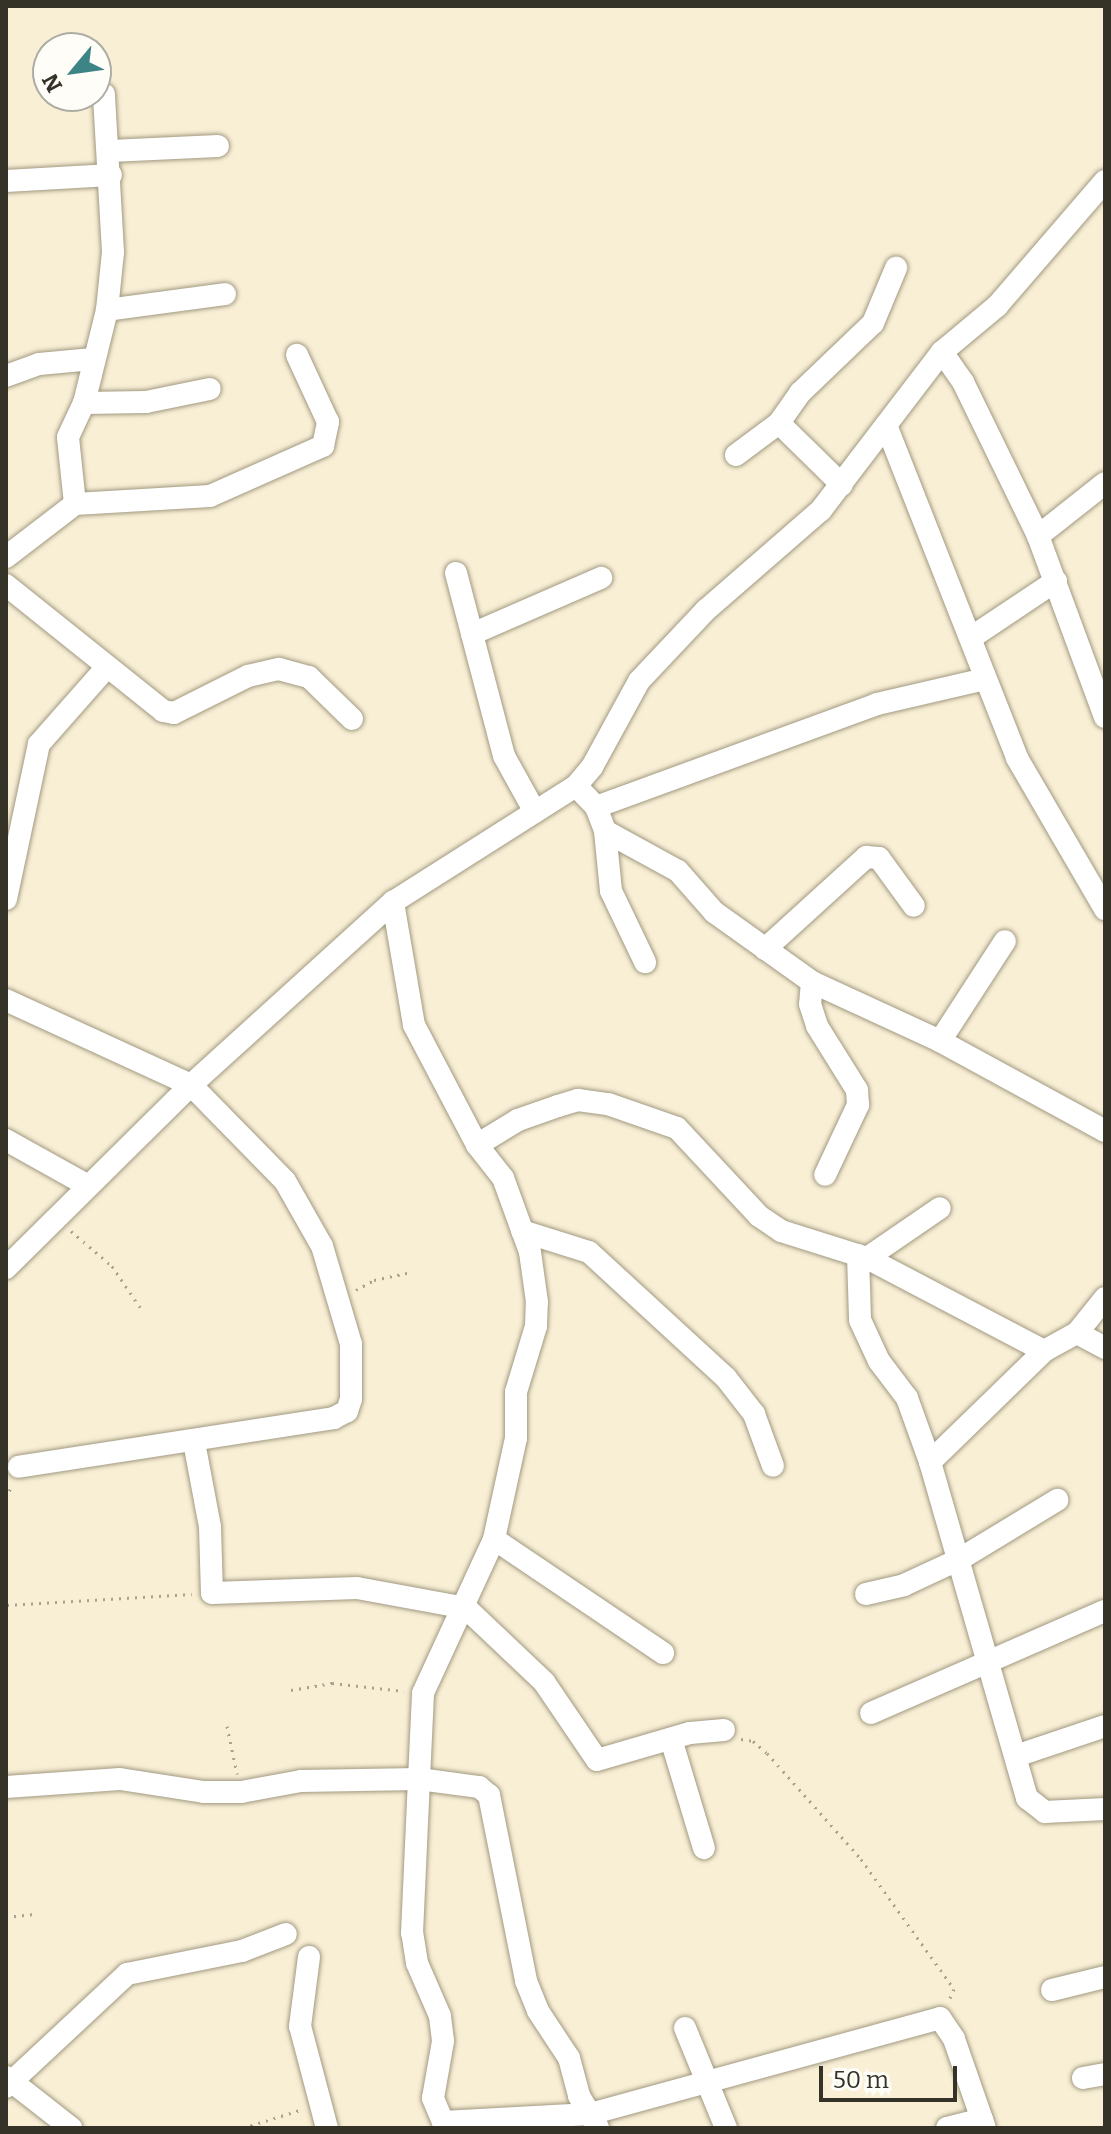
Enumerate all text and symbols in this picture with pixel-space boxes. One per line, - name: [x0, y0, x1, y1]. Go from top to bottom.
- north arrow: [32, 32, 112, 112]
- text: N: [36, 69, 68, 97]
- scale bar: [823, 2050, 961, 2100]
- text: 50 m: [833, 2066, 889, 2094]

